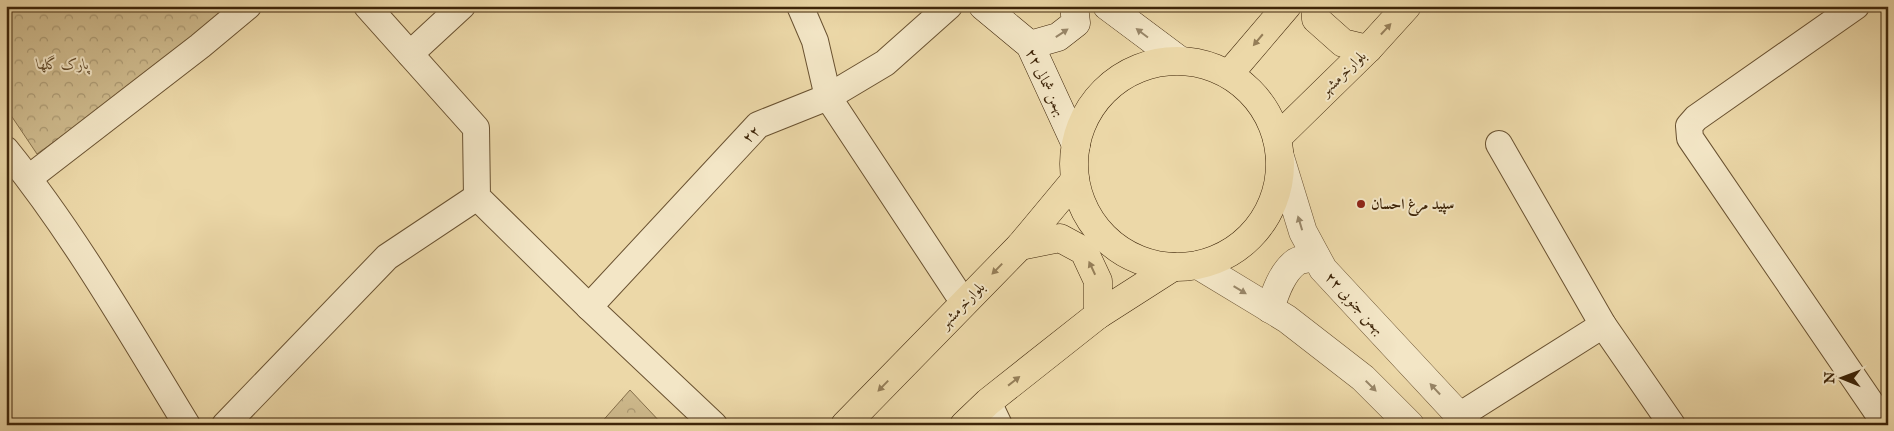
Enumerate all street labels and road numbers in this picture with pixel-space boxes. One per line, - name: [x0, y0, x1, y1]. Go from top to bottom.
- street label: ۲۲ بهمن شمالی: [1021, 45, 1070, 119]
- street label: بلوارخرمشهر: [1315, 46, 1371, 102]
- street label: ۲۲: [738, 121, 764, 147]
- street label: ۲۲ بهمن جنوبی: [1320, 268, 1389, 339]
- street label: بلوارخرمشهر: [934, 278, 989, 334]

